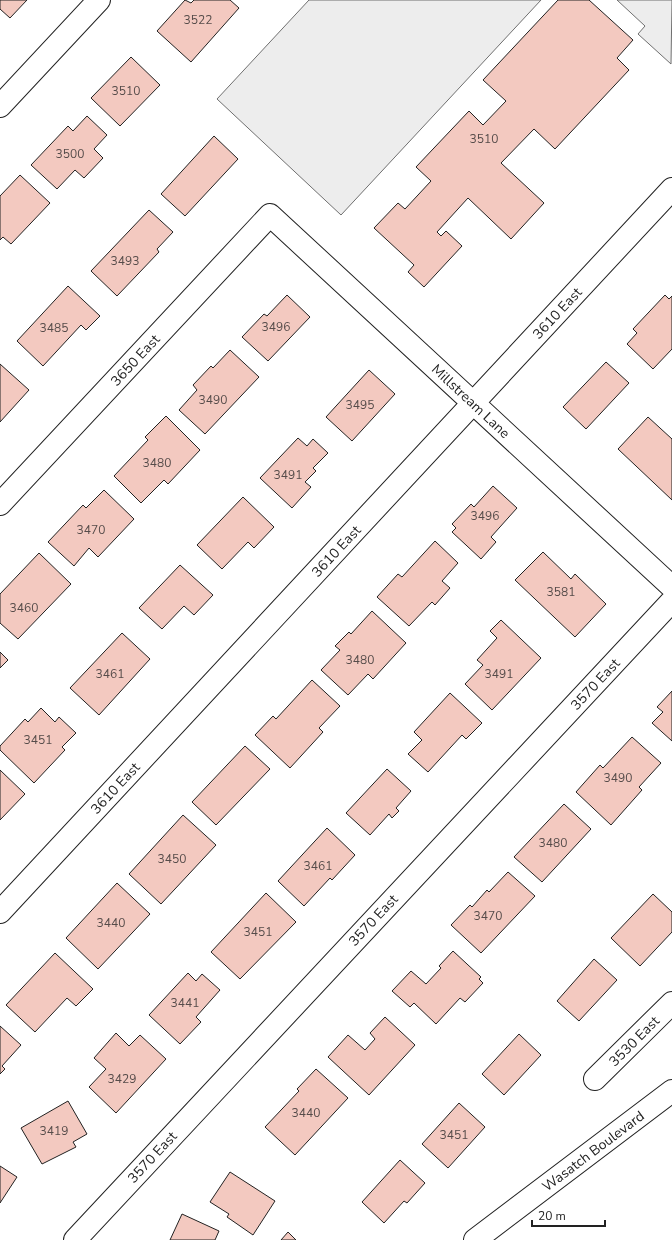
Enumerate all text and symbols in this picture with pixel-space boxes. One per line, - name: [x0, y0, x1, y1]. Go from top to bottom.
- house number: 3522: [184, 12, 212, 28]
- house number: 3510: [112, 83, 140, 99]
- house number: 3510: [470, 131, 498, 147]
- house number: 3500: [56, 146, 84, 162]
- house number: 3493: [111, 253, 139, 269]
- street label: 3610 East: [529, 283, 586, 343]
- house number: 3496: [262, 319, 290, 335]
- house number: 3485: [40, 320, 68, 336]
- street label: 3650 East: [107, 330, 164, 390]
- street label: Millstream Lane: [427, 360, 514, 443]
- house number: 3490: [199, 392, 227, 408]
- house number: 3495: [346, 397, 374, 413]
- house number: 3480: [143, 455, 171, 471]
- house number: 3491: [274, 467, 302, 483]
- house number: 3496: [471, 508, 499, 524]
- street label: 3610 East: [308, 521, 365, 581]
- house number: 3470: [77, 522, 105, 538]
- house number: 3581: [547, 584, 575, 600]
- house number: 3460: [10, 600, 38, 616]
- house number: 3480: [346, 652, 374, 668]
- street label: 3570 East: [567, 654, 624, 714]
- house number: 3461: [96, 666, 124, 682]
- house number: 3491: [485, 666, 513, 682]
- house number: 3451: [24, 732, 52, 748]
- street label: 3610 East: [87, 758, 144, 818]
- house number: 3490: [604, 770, 632, 786]
- house number: 3480: [539, 835, 567, 851]
- house number: 3450: [158, 851, 186, 867]
- house number: 3461: [304, 858, 332, 874]
- street label: 3570 East: [345, 890, 402, 950]
- house number: 3470: [474, 908, 502, 924]
- house number: 3440: [97, 915, 125, 931]
- house number: 3451: [244, 924, 272, 940]
- house number: 3441: [171, 995, 199, 1011]
- street label: 3530 East: [605, 1012, 664, 1071]
- house number: 3429: [108, 1071, 136, 1087]
- house number: 3440: [292, 1105, 320, 1121]
- street label: Wasatch Boulevard: [538, 1107, 648, 1196]
- house number: 3419: [40, 1123, 68, 1139]
- street label: 3570 East: [124, 1127, 181, 1187]
- house number: 3451: [440, 1127, 468, 1143]
- scale bar: [532, 1202, 605, 1228]
- text: 20 m: [538, 1208, 566, 1224]

